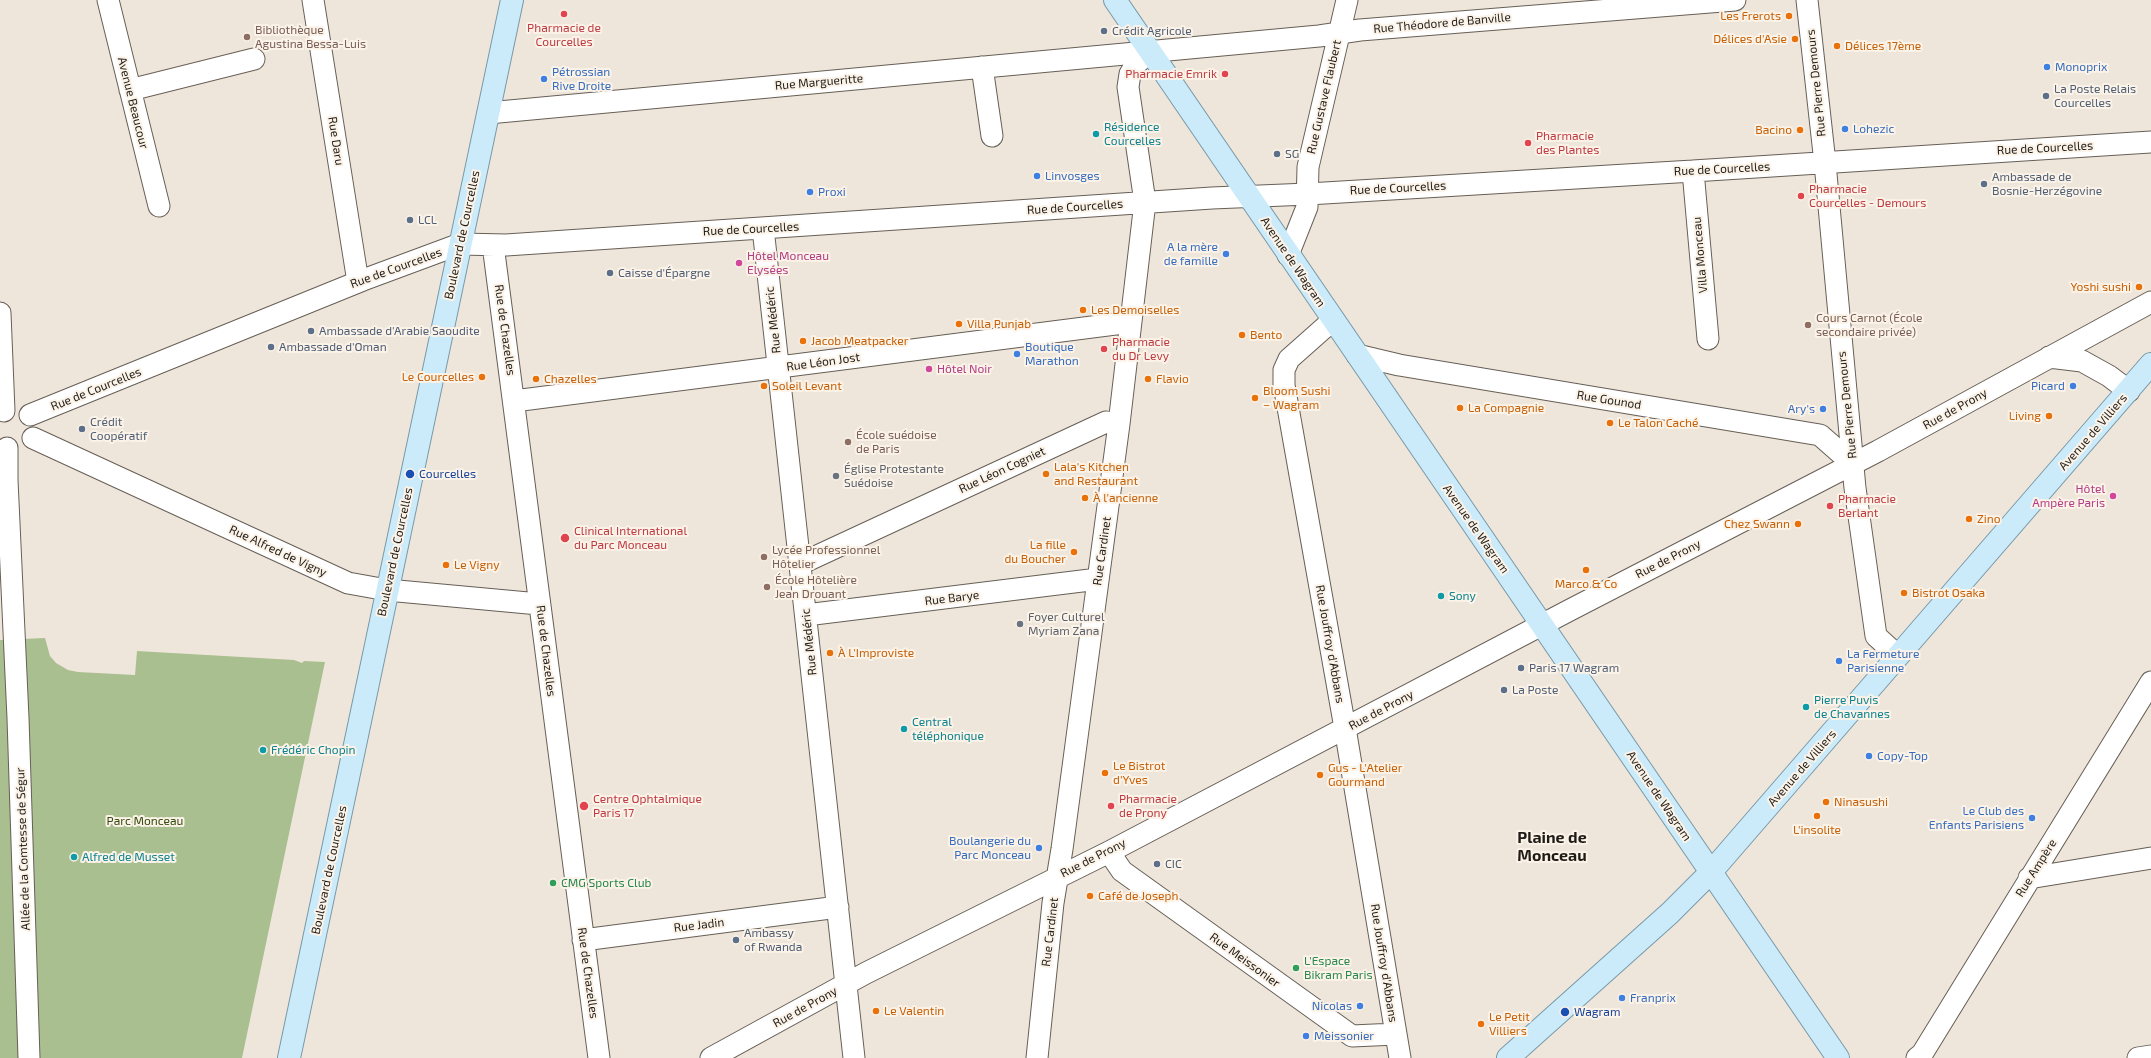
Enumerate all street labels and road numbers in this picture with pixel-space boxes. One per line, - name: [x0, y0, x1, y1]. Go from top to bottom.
- street label: Rue Théodore de Banville: [1373, 10, 1511, 36]
- street label: Rue Pierre Demours: [1803, 29, 1829, 137]
- street label: Rue Gustave Flaubert: [1304, 39, 1344, 155]
- street label: Avenue Beaucour: [115, 55, 151, 151]
- street label: Rue Margueritte: [774, 71, 864, 93]
- street label: Rue Daru: [325, 115, 347, 167]
- street label: Rue de Courcelles: [1996, 138, 2094, 158]
- street label: Rue de Courcelles: [1673, 159, 1771, 179]
- street label: Boulevard de Courcelles: [441, 169, 483, 301]
- street label: Rue de Courcelles: [1349, 178, 1447, 198]
- street label: Rue de Courcelles: [1026, 196, 1124, 218]
- street label: Avenue de Wagram: [1258, 214, 1328, 310]
- street label: Villa Monceau: [1689, 216, 1711, 294]
- street label: Rue de Courcelles: [702, 219, 800, 239]
- street label: Rue de Courcelles: [348, 245, 444, 291]
- street label: Rue de Chazelles: [491, 283, 519, 377]
- street label: Rue Médéric: [762, 286, 784, 354]
- street label: Rue Léon Jost: [785, 350, 861, 374]
- street label: Rue Pierre Demours: [1834, 351, 1860, 459]
- street label: Rue de Courcelles: [49, 364, 143, 414]
- street label: Rue de Prony: [1920, 385, 1990, 433]
- street label: Rue Gounod: [1576, 388, 1642, 412]
- street label: Avenue de Villiers: [2056, 391, 2130, 473]
- street label: Rue Léon Cogniet: [956, 444, 1048, 496]
- street label: Avenue de Wagram: [1440, 482, 1512, 576]
- street label: Boulevard de Courcelles: [374, 486, 416, 618]
- street label: Rue Cardinet: [1090, 516, 1114, 586]
- street label: Rue Alfred de Vigny: [227, 522, 329, 580]
- street label: Rue de Prony: [1633, 536, 1703, 582]
- street label: Rue Jouffroy d'Abbans: [1313, 584, 1347, 704]
- street label: Rue Barye: [924, 588, 980, 608]
- street label: Rue de Chazelles: [533, 604, 559, 698]
- street label: Rue Médéric: [798, 608, 820, 676]
- street label: Rue de Prony: [1346, 687, 1416, 733]
- street label: Avenue de Villiers: [1765, 727, 1839, 809]
- street label: Avenue de Wagram: [1624, 748, 1694, 844]
- street label: Allée de la Comtesse de Ségur: [13, 767, 33, 931]
- street label: Boulevard de Courcelles: [308, 804, 350, 936]
- street label: Rue de Prony: [1058, 835, 1128, 881]
- street label: Rue Ampère: [2012, 836, 2060, 900]
- street label: Rue Cardinet: [1039, 897, 1061, 967]
- street label: Rue Jouffroy d'Abbans: [1368, 903, 1400, 1023]
- street label: Rue Jadin: [673, 915, 725, 935]
- street label: Rue de Chazelles: [574, 926, 602, 1020]
- street label: Rue Meissonier: [1207, 930, 1283, 990]
- street label: Rue de Prony: [770, 983, 840, 1031]

